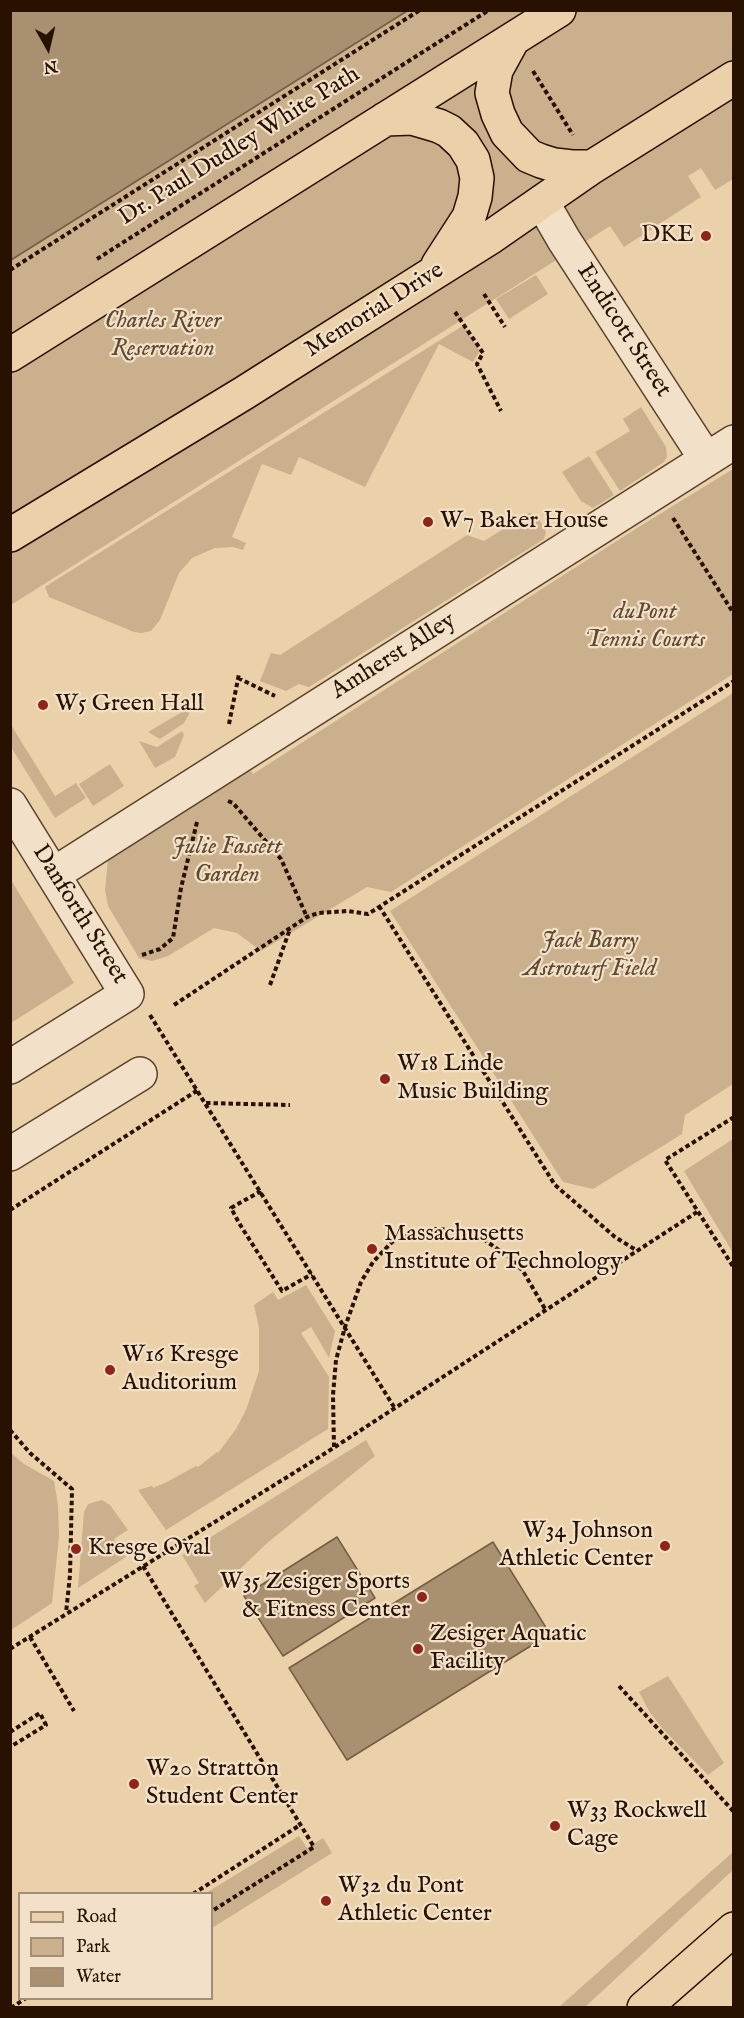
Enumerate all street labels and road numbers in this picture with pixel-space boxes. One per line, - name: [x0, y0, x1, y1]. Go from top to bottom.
- street label: Dr. Paul Dudley White Path: [114, 61, 366, 233]
- street label: Memorial Drive: [300, 257, 450, 365]
- street label: Endicott Street: [569, 259, 677, 403]
- street label: Amherst Alley: [326, 607, 462, 707]
- street label: Danforth Street: [25, 840, 133, 990]

